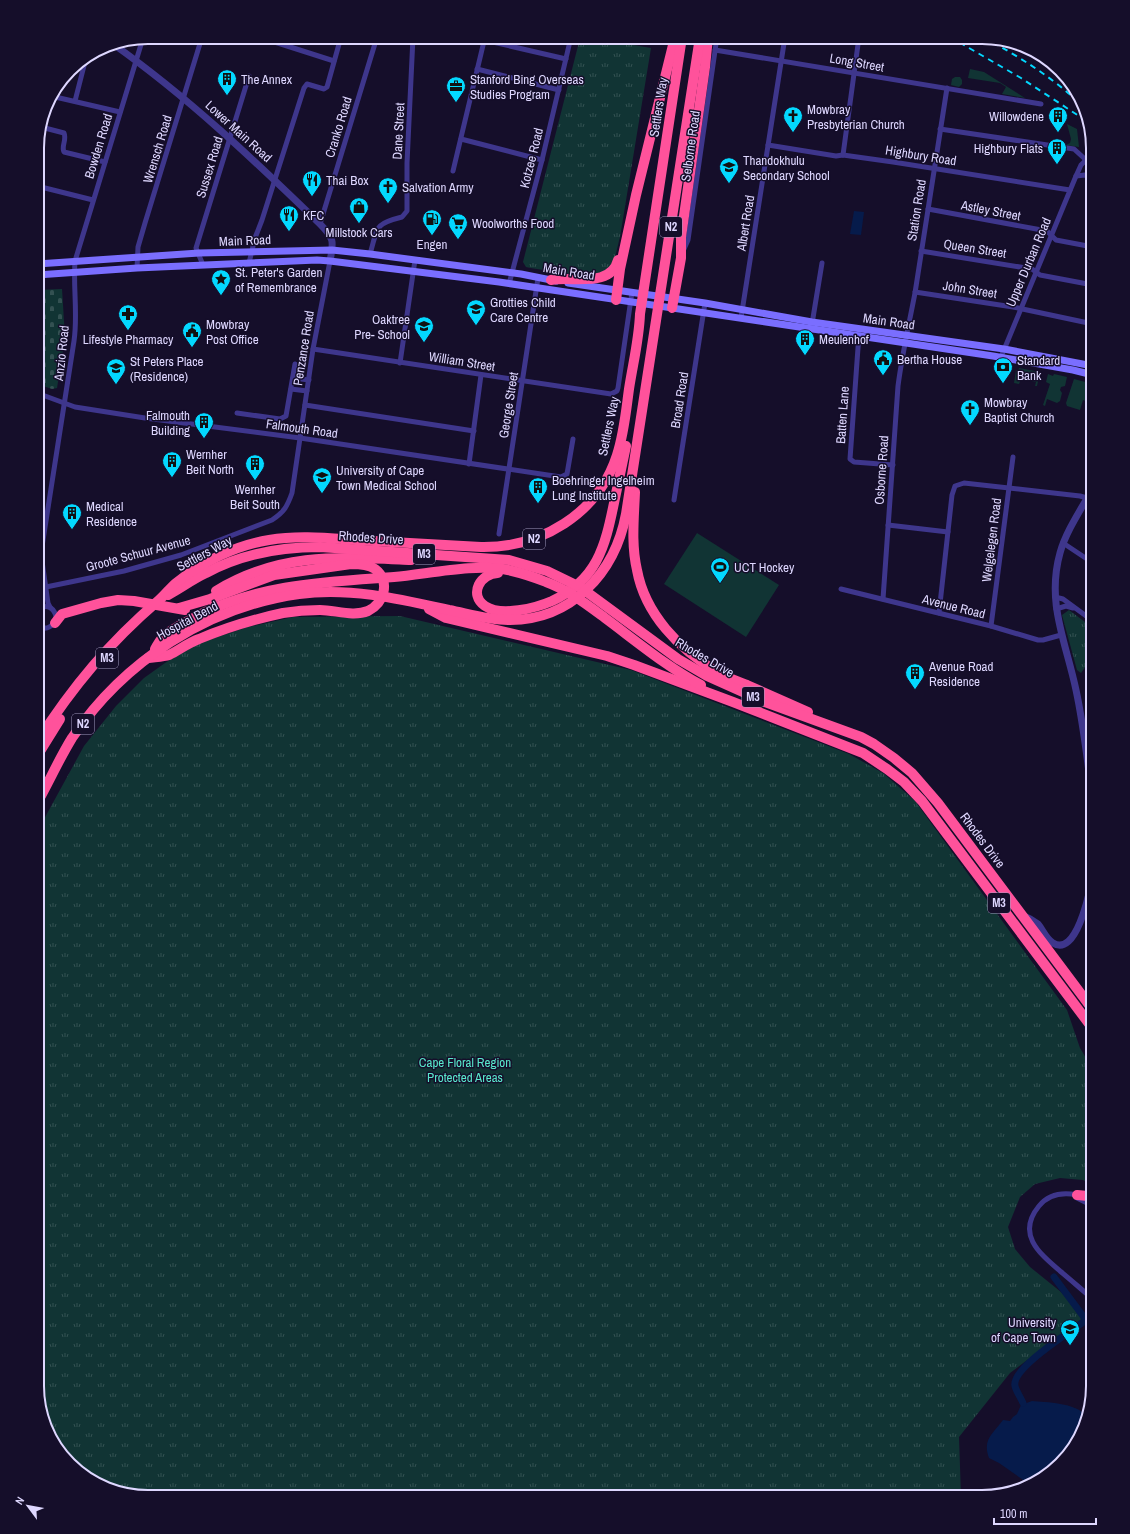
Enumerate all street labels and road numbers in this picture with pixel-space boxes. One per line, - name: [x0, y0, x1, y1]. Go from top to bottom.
- street label: Long Street: [828, 49, 886, 76]
- street label: Settlers Way: [645, 75, 672, 138]
- street label: Cranko Road: [321, 95, 356, 160]
- street label: Lower Main Road: [202, 97, 276, 166]
- street label: Dane Street: [389, 102, 408, 160]
- street label: Selborne Road: [677, 110, 704, 182]
- street label: Bowden Road: [81, 112, 116, 181]
- street label: Wrensch Road: [139, 113, 176, 185]
- street label: Kotzee Road: [516, 126, 547, 190]
- street label: Sussex Road: [192, 134, 227, 200]
- street label: Highbury Road: [884, 141, 958, 170]
- street label: Station Road: [903, 178, 930, 242]
- street label: Albert Road: [733, 194, 758, 253]
- street label: Astley Street: [959, 196, 1022, 225]
- street label: Upper Durban Road: [1002, 215, 1055, 309]
- road number: N2: [660, 217, 682, 237]
- street label: Main Road: [219, 231, 271, 250]
- street label: Queen Street: [942, 235, 1008, 262]
- street label: Main Road: [542, 259, 596, 284]
- street label: John Street: [942, 277, 998, 302]
- street label: Penzance Road: [289, 309, 318, 387]
- street label: Main Road: [862, 309, 916, 334]
- street label: Anzio Road: [50, 324, 73, 383]
- street label: William Street: [428, 348, 496, 375]
- street label: George Street: [495, 371, 522, 439]
- street label: Broad Road: [667, 371, 692, 430]
- street label: Batten Lane: [832, 386, 853, 444]
- street label: Settlers Way: [594, 394, 623, 457]
- street label: Falmouth Road: [265, 415, 339, 442]
- street label: Osborne Road: [871, 435, 892, 505]
- street label: Welgelegen Road: [978, 497, 1005, 583]
- street label: Rhodes Drive: [338, 527, 404, 548]
- road number: N2: [523, 529, 545, 549]
- street label: Groote Schuur Avenue: [84, 531, 192, 576]
- street label: Settlers Way: [174, 532, 235, 575]
- road number: M3: [413, 544, 435, 564]
- street label: Avenue Road: [920, 590, 987, 623]
- street label: Hospital Bend: [154, 597, 221, 644]
- street label: Rhodes Drive: [672, 634, 737, 681]
- road number: M3: [96, 648, 118, 668]
- road number: M3: [742, 687, 764, 707]
- road number: N2: [72, 714, 94, 734]
- street label: Rhodes Drive: [956, 809, 1009, 871]
- road number: M3: [988, 893, 1010, 913]

